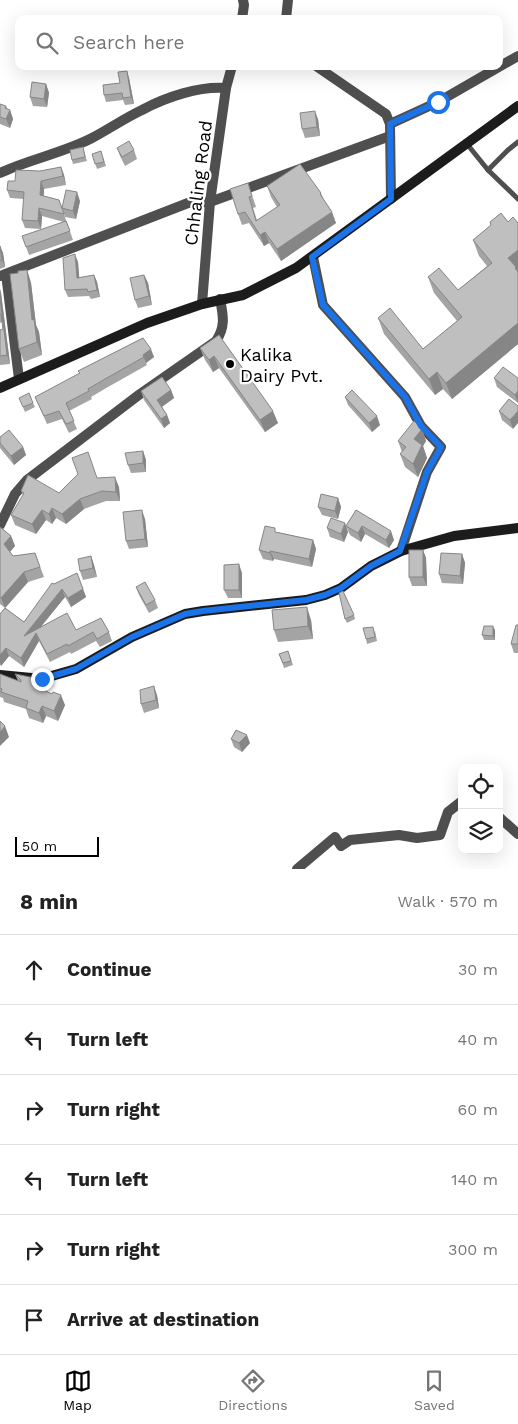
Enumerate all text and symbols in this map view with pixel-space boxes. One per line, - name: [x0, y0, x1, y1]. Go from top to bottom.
- search box: [15, 15, 503, 70]
- icon: search: [33, 29, 61, 57]
- text: Search here: [73, 31, 184, 54]
- route start: [427, 91, 450, 114]
- street label: Chhaling Road: [180, 119, 216, 247]
- place label: Kalika Dairy Pvt.: [240, 344, 323, 386]
- marker: Kalika Dairy Pvt.: [224, 358, 236, 370]
- route end: [31, 668, 54, 691]
- map controls: [458, 764, 503, 854]
- button: locate: [458, 764, 503, 809]
- button: layers: [458, 809, 503, 854]
- scale bar: [15, 834, 99, 857]
- text: 50 m: [22, 838, 57, 854]
- text: 8 min: [20, 889, 78, 914]
- text: Walk · 570 m: [397, 892, 498, 911]
- icon: ahead: [20, 956, 48, 984]
- text: Continue: [67, 958, 151, 981]
- text: 30 m: [458, 960, 498, 979]
- icon: left: [20, 1026, 48, 1054]
- text: Turn left: [67, 1028, 148, 1051]
- text: 40 m: [458, 1030, 498, 1049]
- icon: right: [20, 1096, 48, 1124]
- text: Turn right: [67, 1098, 160, 1121]
- text: 60 m: [458, 1100, 498, 1119]
- icon: left: [20, 1166, 48, 1194]
- text: Turn left: [67, 1168, 148, 1191]
- text: 140 m: [451, 1170, 498, 1189]
- icon: right: [20, 1236, 48, 1264]
- text: Turn right: [67, 1238, 160, 1261]
- text: 300 m: [448, 1240, 498, 1259]
- icon: arrive: [20, 1306, 48, 1334]
- text: Arrive at destination: [67, 1308, 259, 1331]
- tab: Map: [63, 1367, 92, 1413]
- tab: Directions: [218, 1367, 288, 1413]
- tab: Saved: [414, 1367, 455, 1413]

